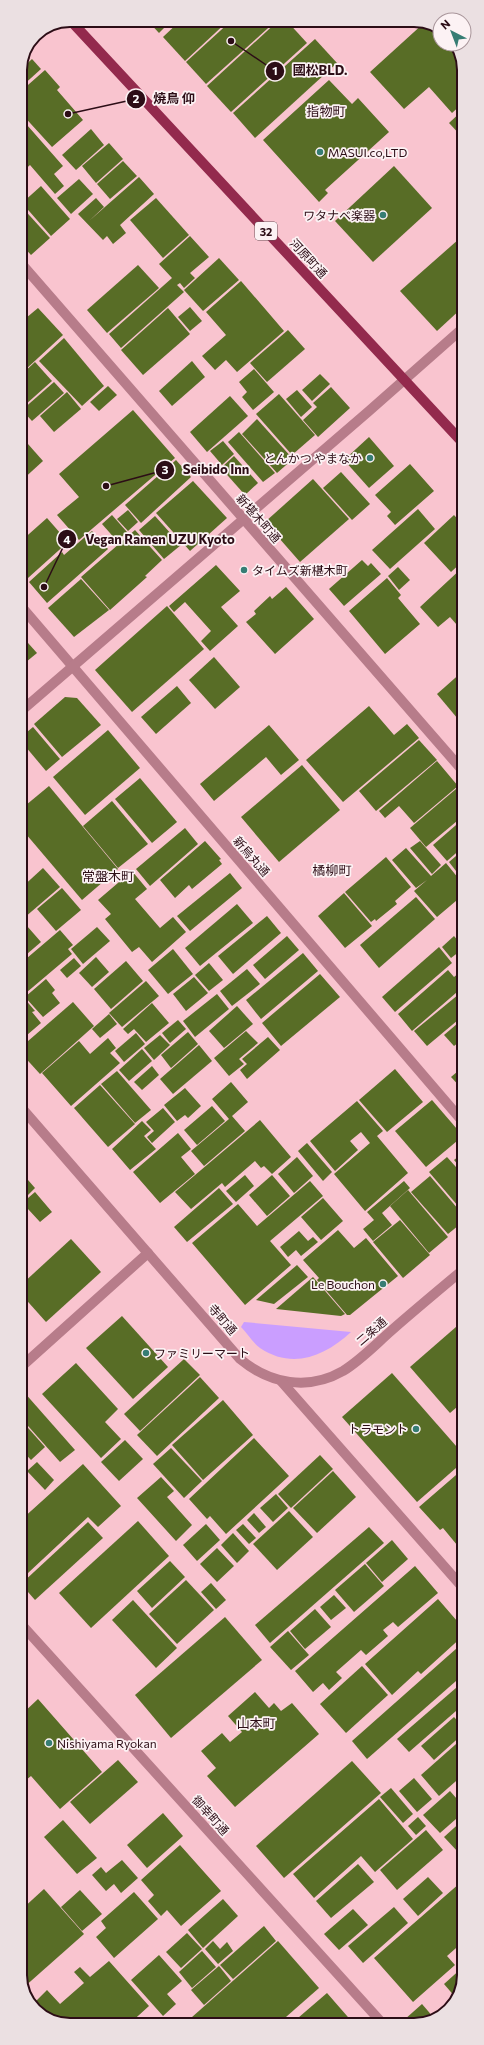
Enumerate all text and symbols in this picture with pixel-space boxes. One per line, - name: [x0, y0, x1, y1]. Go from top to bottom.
- north arrow: [432, 12, 472, 52]
- text: N: [438, 17, 452, 32]
- callout: 國松BLD.: [265, 58, 356, 83]
- text: 國松BLD.: [293, 62, 347, 78]
- text: 1: [272, 63, 278, 77]
- callout: 焼鳥 仰: [126, 86, 203, 111]
- text: 焼鳥 仰: [153, 90, 195, 106]
- text: 2: [133, 91, 140, 105]
- district label: 指物町: [306, 103, 346, 119]
- place label: MASUI.co,LTD: [328, 145, 407, 159]
- marker: MASUI.co,LTD: [315, 147, 325, 157]
- place label: ワタナベ楽器: [303, 208, 375, 222]
- marker: ワタナベ楽器: [378, 210, 388, 220]
- road number: 32: [255, 222, 277, 240]
- street label: 河原町通: [288, 236, 330, 280]
- place label: とんかつ やまなか: [264, 451, 362, 465]
- marker: とんかつ やまなか: [365, 453, 375, 463]
- callout: Seibido Inn: [155, 457, 258, 482]
- text: Seibido Inn: [183, 461, 249, 477]
- text: 3: [162, 462, 169, 476]
- street label: 新堪木町通: [234, 491, 284, 545]
- callout: Vegan Ramen UZU Kyoto: [57, 527, 243, 552]
- text: Vegan Ramen UZU Kyoto: [85, 531, 235, 547]
- text: 4: [63, 532, 71, 546]
- place label: タイムズ新椹木町: [252, 563, 348, 577]
- marker: タイムズ新椹木町: [239, 565, 249, 575]
- street label: 新烏丸通: [231, 833, 273, 879]
- district label: 橘柳町: [312, 862, 352, 878]
- district label: 常盤木町: [82, 868, 134, 884]
- place label: Le Bouchon: [311, 1277, 375, 1291]
- marker: Le Bouchon: [378, 1279, 388, 1289]
- street label: 寺町通: [206, 1301, 240, 1337]
- street label: 二条通: [353, 1314, 389, 1348]
- place label: ファミリーマート: [154, 1346, 250, 1360]
- marker: ファミリーマート: [141, 1348, 151, 1358]
- place label: トラモント: [348, 1422, 408, 1436]
- marker: トラモント: [411, 1424, 421, 1434]
- district label: 山本町: [236, 1715, 276, 1731]
- place label: Nishiyama Ryokan: [57, 1736, 157, 1750]
- marker: Nishiyama Ryokan: [44, 1738, 54, 1748]
- street label: 御幸町通: [190, 1792, 232, 1838]

